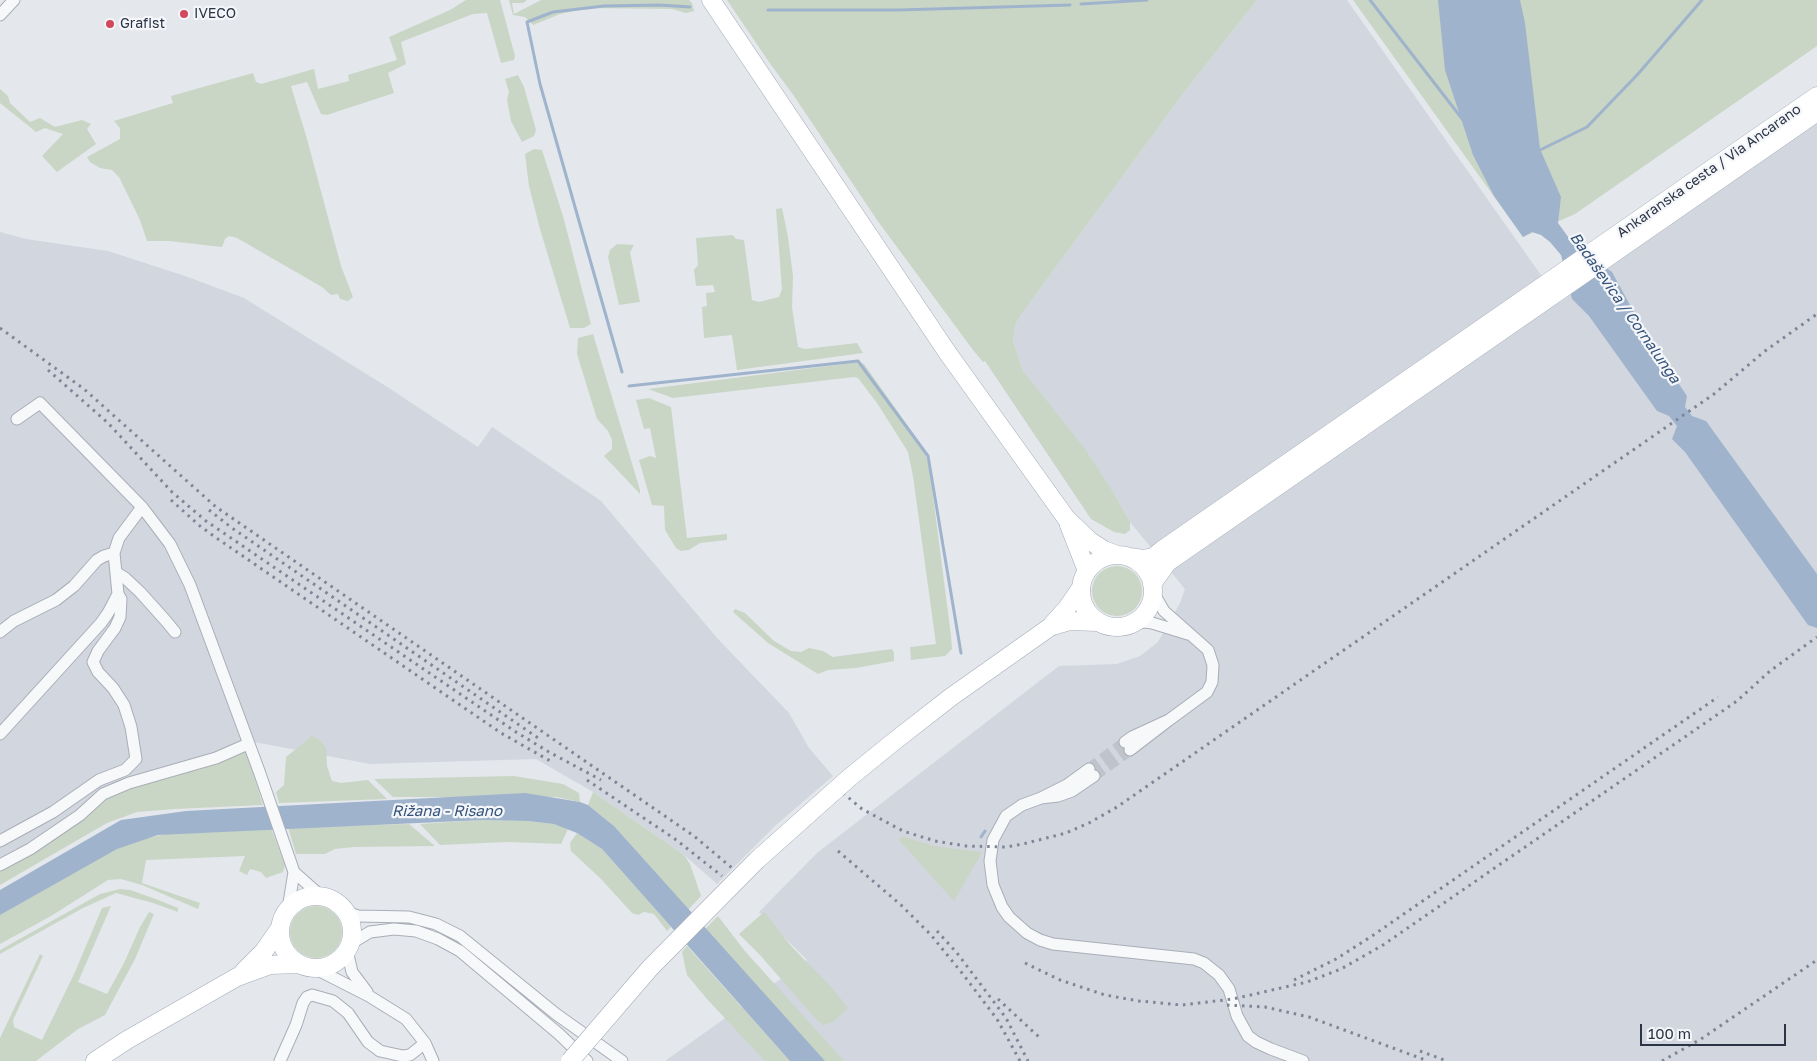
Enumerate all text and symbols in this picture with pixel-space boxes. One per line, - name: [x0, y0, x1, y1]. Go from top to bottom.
- place label: IVECO: [194, 6, 236, 22]
- marker: IVECO: [178, 8, 190, 20]
- place label: Grafist: [120, 16, 165, 32]
- marker: Grafist: [104, 18, 116, 30]
- street label: Ankaranska cesta / Via Ancarano: [1614, 101, 1804, 241]
- water label: Badaševica / Cornalunga: [1566, 229, 1684, 387]
- water label: Rižana - Risano: [392, 802, 502, 820]
- scale bar: [1642, 1014, 1788, 1046]
- text: 100 m: [1648, 1024, 1691, 1042]

